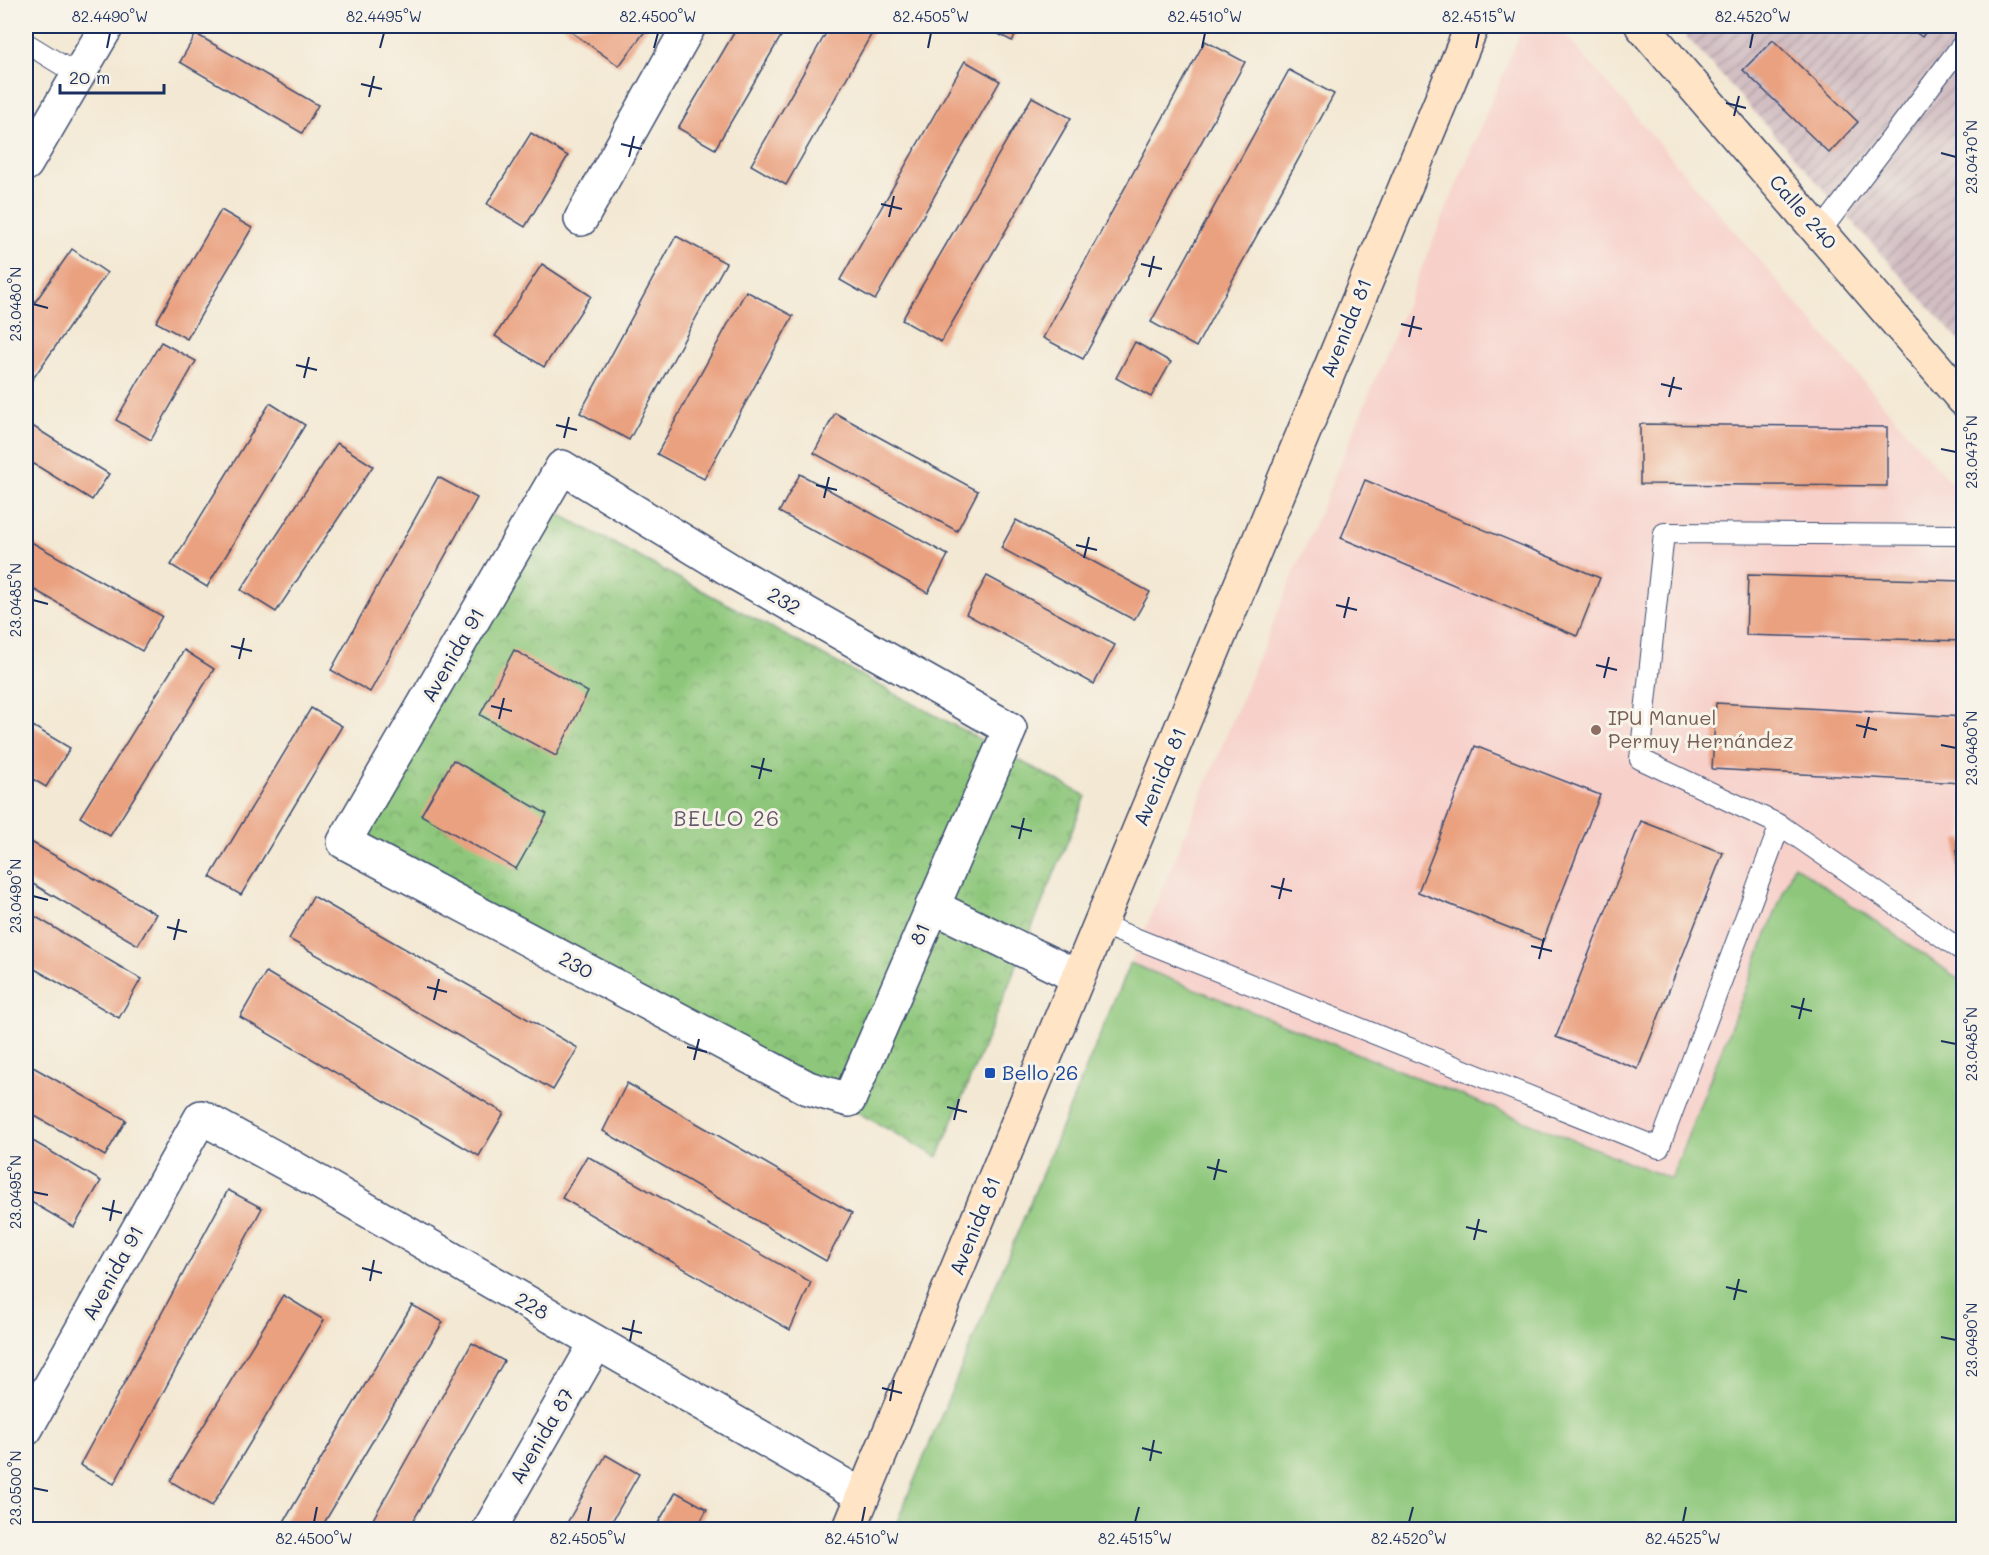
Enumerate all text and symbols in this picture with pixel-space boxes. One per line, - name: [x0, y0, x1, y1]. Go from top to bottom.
- text: 82.4490°W: [72, 6, 148, 26]
- text: 82.4495°W: [346, 6, 422, 26]
- text: 82.4500°W: [620, 6, 696, 26]
- text: 82.4505°W: [893, 6, 969, 26]
- text: 82.4510°W: [1168, 6, 1242, 26]
- text: 82.4515°W: [1442, 6, 1516, 26]
- text: 82.4520°W: [1715, 6, 1791, 26]
- scale bar: [60, 57, 164, 95]
- text: 20 m: [69, 65, 110, 89]
- text: 23.0470°N: [1961, 120, 1981, 194]
- street label: Calle 240: [1764, 169, 1843, 254]
- text: 23.0480°N: [5, 267, 25, 341]
- street label: Avenida 81: [1313, 274, 1377, 381]
- text: 23.0475°N: [1961, 415, 1981, 489]
- text: 23.0485°N: [5, 563, 25, 637]
- street label: 232: [763, 580, 806, 620]
- street label: Avenida 91: [415, 603, 489, 706]
- place label: IPU Manuel Permuy Hernández: [1608, 704, 1794, 753]
- text: 23.0480°N: [1961, 711, 1981, 785]
- street label: Avenida 81: [1127, 723, 1191, 830]
- marker: IPU Manuel Permuy Hernández: [1589, 723, 1603, 737]
- district label: BELLO 26: [674, 804, 780, 831]
- text: 23.0490°N: [5, 859, 25, 933]
- street label: 81: [903, 919, 935, 948]
- street label: 230: [555, 944, 598, 984]
- text: 23.0485°N: [1961, 1007, 1981, 1081]
- place label: Bello 26: [1002, 1059, 1078, 1085]
- marker: Bello 26: [983, 1066, 997, 1080]
- text: 23.0495°N: [5, 1155, 25, 1229]
- street label: Avenida 81: [942, 1172, 1006, 1279]
- street label: Avenida 91: [75, 1221, 149, 1324]
- street label: 228: [511, 1285, 554, 1325]
- text: 23.0490°N: [1961, 1303, 1981, 1377]
- street label: Avenida 87: [503, 1383, 579, 1488]
- text: 23.0500°N: [5, 1451, 25, 1525]
- text: 82.4500°W: [276, 1528, 352, 1548]
- text: 82.4505°W: [550, 1528, 626, 1548]
- text: 82.4510°W: [825, 1528, 899, 1548]
- text: 82.4515°W: [1098, 1528, 1172, 1548]
- text: 82.4520°W: [1371, 1528, 1447, 1548]
- text: 82.4525°W: [1645, 1528, 1721, 1548]

